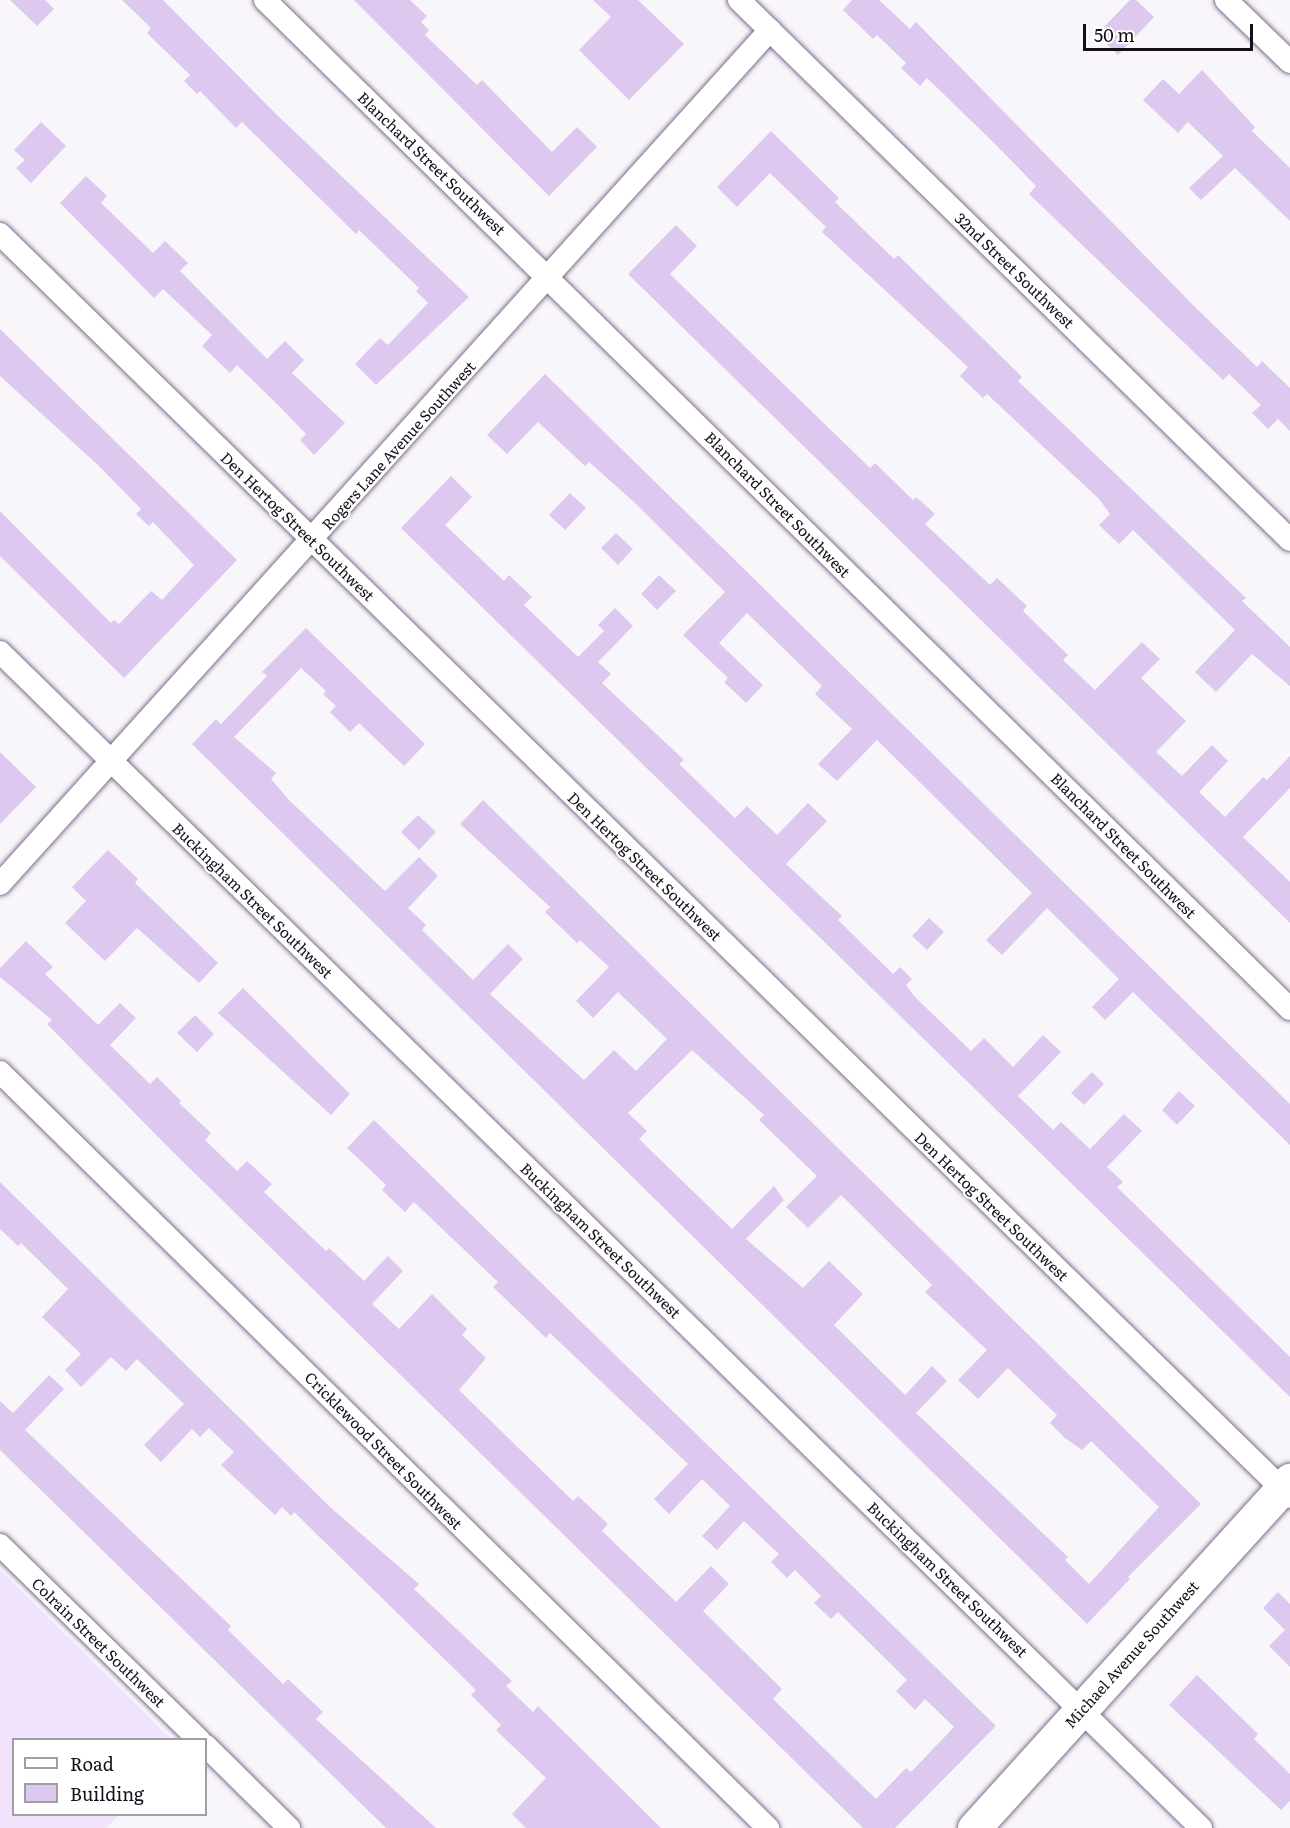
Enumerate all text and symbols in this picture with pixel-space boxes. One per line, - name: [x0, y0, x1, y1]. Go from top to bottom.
- scale bar: [1086, 12, 1256, 50]
- text: 50 m: [1094, 21, 1135, 48]
- street label: Blanchard Street Southwest: [354, 88, 510, 238]
- street label: 32nd Street Southwest: [952, 209, 1078, 331]
- street label: Rogers Lane Avenue Southwest: [317, 357, 479, 533]
- street label: Blanchard Street Southwest: [702, 428, 854, 580]
- street label: Den Hertog Street Southwest: [218, 448, 378, 604]
- street label: Blanchard Street Southwest: [1048, 769, 1200, 921]
- street label: Den Hertog Street Southwest: [565, 788, 725, 944]
- street label: Buckingham Street Southwest: [169, 819, 337, 981]
- street label: Den Hertog Street Southwest: [912, 1128, 1072, 1284]
- street label: Buckingham Street Southwest: [517, 1159, 685, 1321]
- street label: Cricklewood Street Southwest: [302, 1368, 466, 1532]
- street label: Buckingham Street Southwest: [864, 1498, 1032, 1660]
- street label: Colrain Street Southwest: [29, 1574, 169, 1710]
- street label: Michael Avenue Southwest: [1060, 1577, 1202, 1731]
- legend: [12, 1738, 207, 1816]
- text: Road: [70, 1750, 114, 1777]
- text: Building: [70, 1780, 144, 1807]

